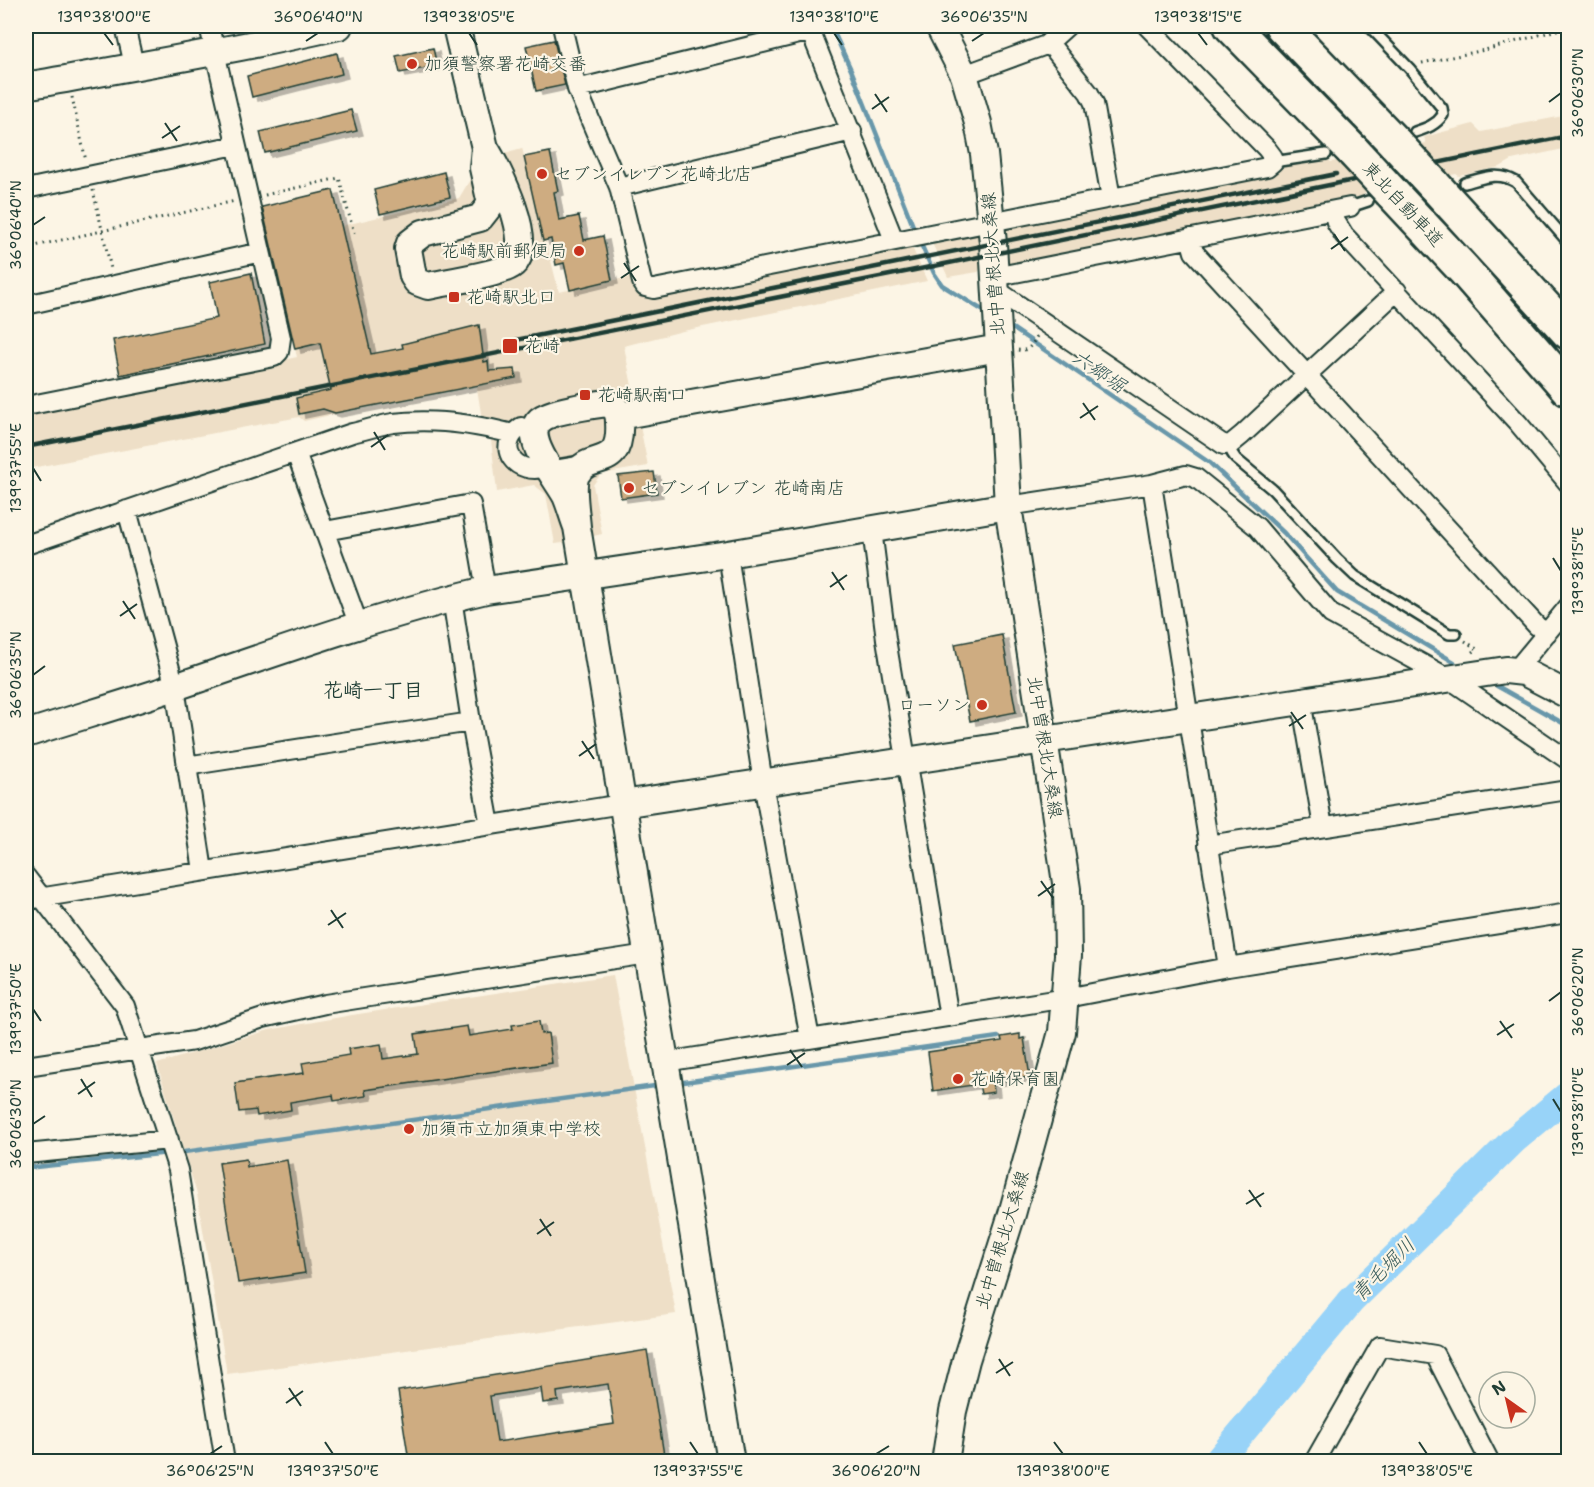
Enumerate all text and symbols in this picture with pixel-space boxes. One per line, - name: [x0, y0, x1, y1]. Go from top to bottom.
- text: 139°38'00"E: [57, 7, 151, 27]
- text: 36°06'40"N: [273, 7, 363, 27]
- text: 139°38'05"E: [423, 7, 515, 27]
- text: 139°38'10"E: [789, 7, 879, 27]
- text: 36°06'35"N: [940, 7, 1028, 27]
- text: 139°38'15"E: [1154, 7, 1242, 27]
- text: 36°06'30"N: [1568, 48, 1588, 138]
- place label: 加須警察署花崎交番: [424, 52, 586, 76]
- marker: 加須警察署花崎交番: [405, 57, 419, 71]
- street label: 東北自動車道: [1357, 156, 1449, 252]
- place label: セブンイレブン花崎北店: [554, 162, 752, 186]
- marker: セブンイレブン花崎北店: [535, 167, 549, 181]
- text: 36°06'40"N: [6, 180, 26, 270]
- street label: 北中曽根北大桑線: [976, 191, 1010, 337]
- place label: 花崎駅前郵便局: [441, 239, 567, 263]
- marker: 花崎駅前郵便局: [572, 244, 586, 258]
- place label: 花崎駅北口: [466, 285, 556, 309]
- marker: 花崎駅北口: [447, 290, 461, 304]
- place label: 花崎: [524, 334, 560, 358]
- marker: 花崎: [501, 337, 519, 355]
- water label: 六郷堀: [1067, 343, 1132, 399]
- place label: 花崎駅南口: [597, 383, 687, 407]
- marker: 花崎駅南口: [578, 388, 592, 402]
- text: 139°37'55"E: [6, 423, 26, 513]
- place label: セブンイレブン 花崎南店: [641, 476, 845, 500]
- marker: セブンイレブン 花崎南店: [622, 481, 636, 495]
- text: 139°38'15"E: [1568, 527, 1588, 615]
- text: 36°06'35"N: [6, 631, 26, 719]
- street label: 北中曽根北大桑線: [1022, 674, 1068, 820]
- district label: 花崎一丁目: [323, 677, 423, 703]
- place label: ローソン: [898, 693, 970, 717]
- marker: ローソン: [975, 698, 989, 712]
- text: 36°06'20"N: [1568, 947, 1588, 1037]
- text: 139°37'50"E: [6, 963, 26, 1055]
- place label: 花崎保育園: [970, 1067, 1060, 1091]
- text: 139°38'10"E: [1568, 1067, 1588, 1157]
- marker: 花崎保育園: [951, 1072, 965, 1086]
- text: 36°06'30"N: [6, 1079, 26, 1169]
- place label: 加須市立加須東中学校: [421, 1117, 601, 1141]
- marker: 加須市立加須東中学校: [402, 1122, 416, 1136]
- street label: 北中曽根北大桑線: [969, 1168, 1035, 1312]
- water label: 青毛堀川: [1346, 1232, 1420, 1306]
- north arrow: [1477, 1370, 1537, 1430]
- text: N: [1488, 1376, 1510, 1400]
- text: 36°06'25"N: [166, 1461, 254, 1481]
- text: 139°37'50"E: [287, 1461, 379, 1481]
- text: 139°37'55"E: [653, 1461, 743, 1481]
- text: 36°06'20"N: [831, 1461, 921, 1481]
- text: 139°38'00"E: [1016, 1461, 1110, 1481]
- text: 139°38'05"E: [1381, 1461, 1473, 1481]

